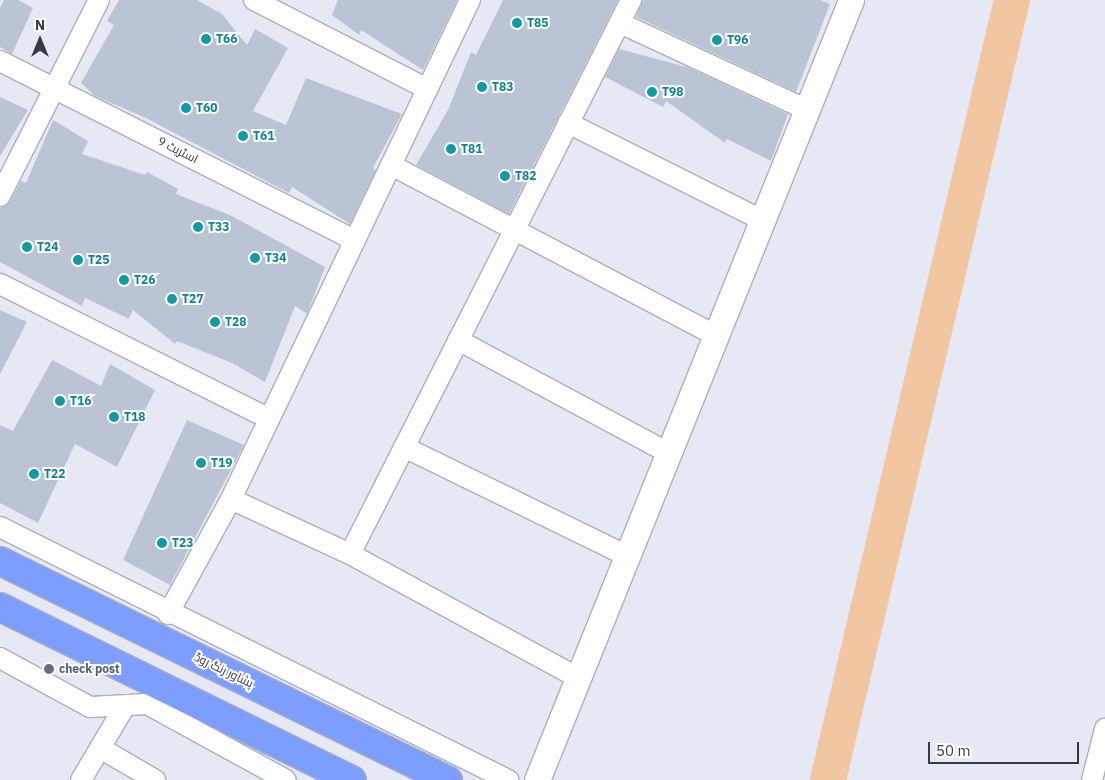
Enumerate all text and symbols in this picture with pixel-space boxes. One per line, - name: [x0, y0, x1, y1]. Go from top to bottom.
- north arrow: [15, 15, 65, 65]
- text: N: [35, 16, 45, 34]
- place label: T85: [527, 16, 548, 30]
- marker: T85: [511, 17, 523, 29]
- place label: T66: [216, 32, 237, 46]
- marker: T66: [200, 33, 212, 45]
- place label: T96: [727, 33, 748, 47]
- marker: T96: [711, 34, 723, 46]
- place label: T83: [492, 80, 513, 94]
- marker: T83: [476, 81, 488, 93]
- place label: T98: [662, 85, 683, 99]
- marker: T98: [646, 86, 658, 98]
- place label: T60: [196, 101, 217, 115]
- marker: T60: [180, 102, 192, 114]
- place label: T61: [253, 129, 274, 143]
- marker: T61: [237, 130, 249, 142]
- street label: اسٹریٹ 9: [155, 134, 201, 166]
- place label: T81: [461, 142, 482, 156]
- marker: T81: [445, 143, 457, 155]
- place label: T82: [515, 169, 536, 183]
- marker: T82: [499, 170, 511, 182]
- place label: T33: [208, 220, 229, 234]
- marker: T33: [192, 221, 204, 233]
- place label: T24: [37, 240, 58, 254]
- marker: T24: [21, 241, 33, 253]
- place label: T34: [265, 251, 286, 265]
- marker: T34: [249, 252, 261, 264]
- place label: T25: [88, 253, 109, 267]
- marker: T25: [72, 254, 84, 266]
- place label: T26: [134, 273, 155, 287]
- marker: T26: [118, 274, 130, 286]
- place label: T27: [182, 292, 203, 306]
- marker: T27: [166, 293, 178, 305]
- place label: T28: [225, 315, 246, 329]
- marker: T28: [209, 316, 221, 328]
- place label: T16: [70, 394, 91, 408]
- marker: T16: [54, 395, 66, 407]
- place label: T18: [124, 410, 145, 424]
- marker: T18: [108, 411, 120, 423]
- place label: T19: [211, 456, 232, 470]
- marker: T19: [195, 457, 207, 469]
- place label: T22: [44, 467, 65, 481]
- marker: T22: [28, 468, 40, 480]
- place label: T23: [172, 536, 193, 550]
- marker: T23: [156, 537, 168, 549]
- street label: پشاور رنگ روڈ: [192, 649, 256, 691]
- place label: check post: [59, 662, 120, 676]
- marker: check post: [43, 663, 55, 675]
- scale bar: [930, 732, 1081, 764]
- text: 50 m: [936, 741, 971, 760]

